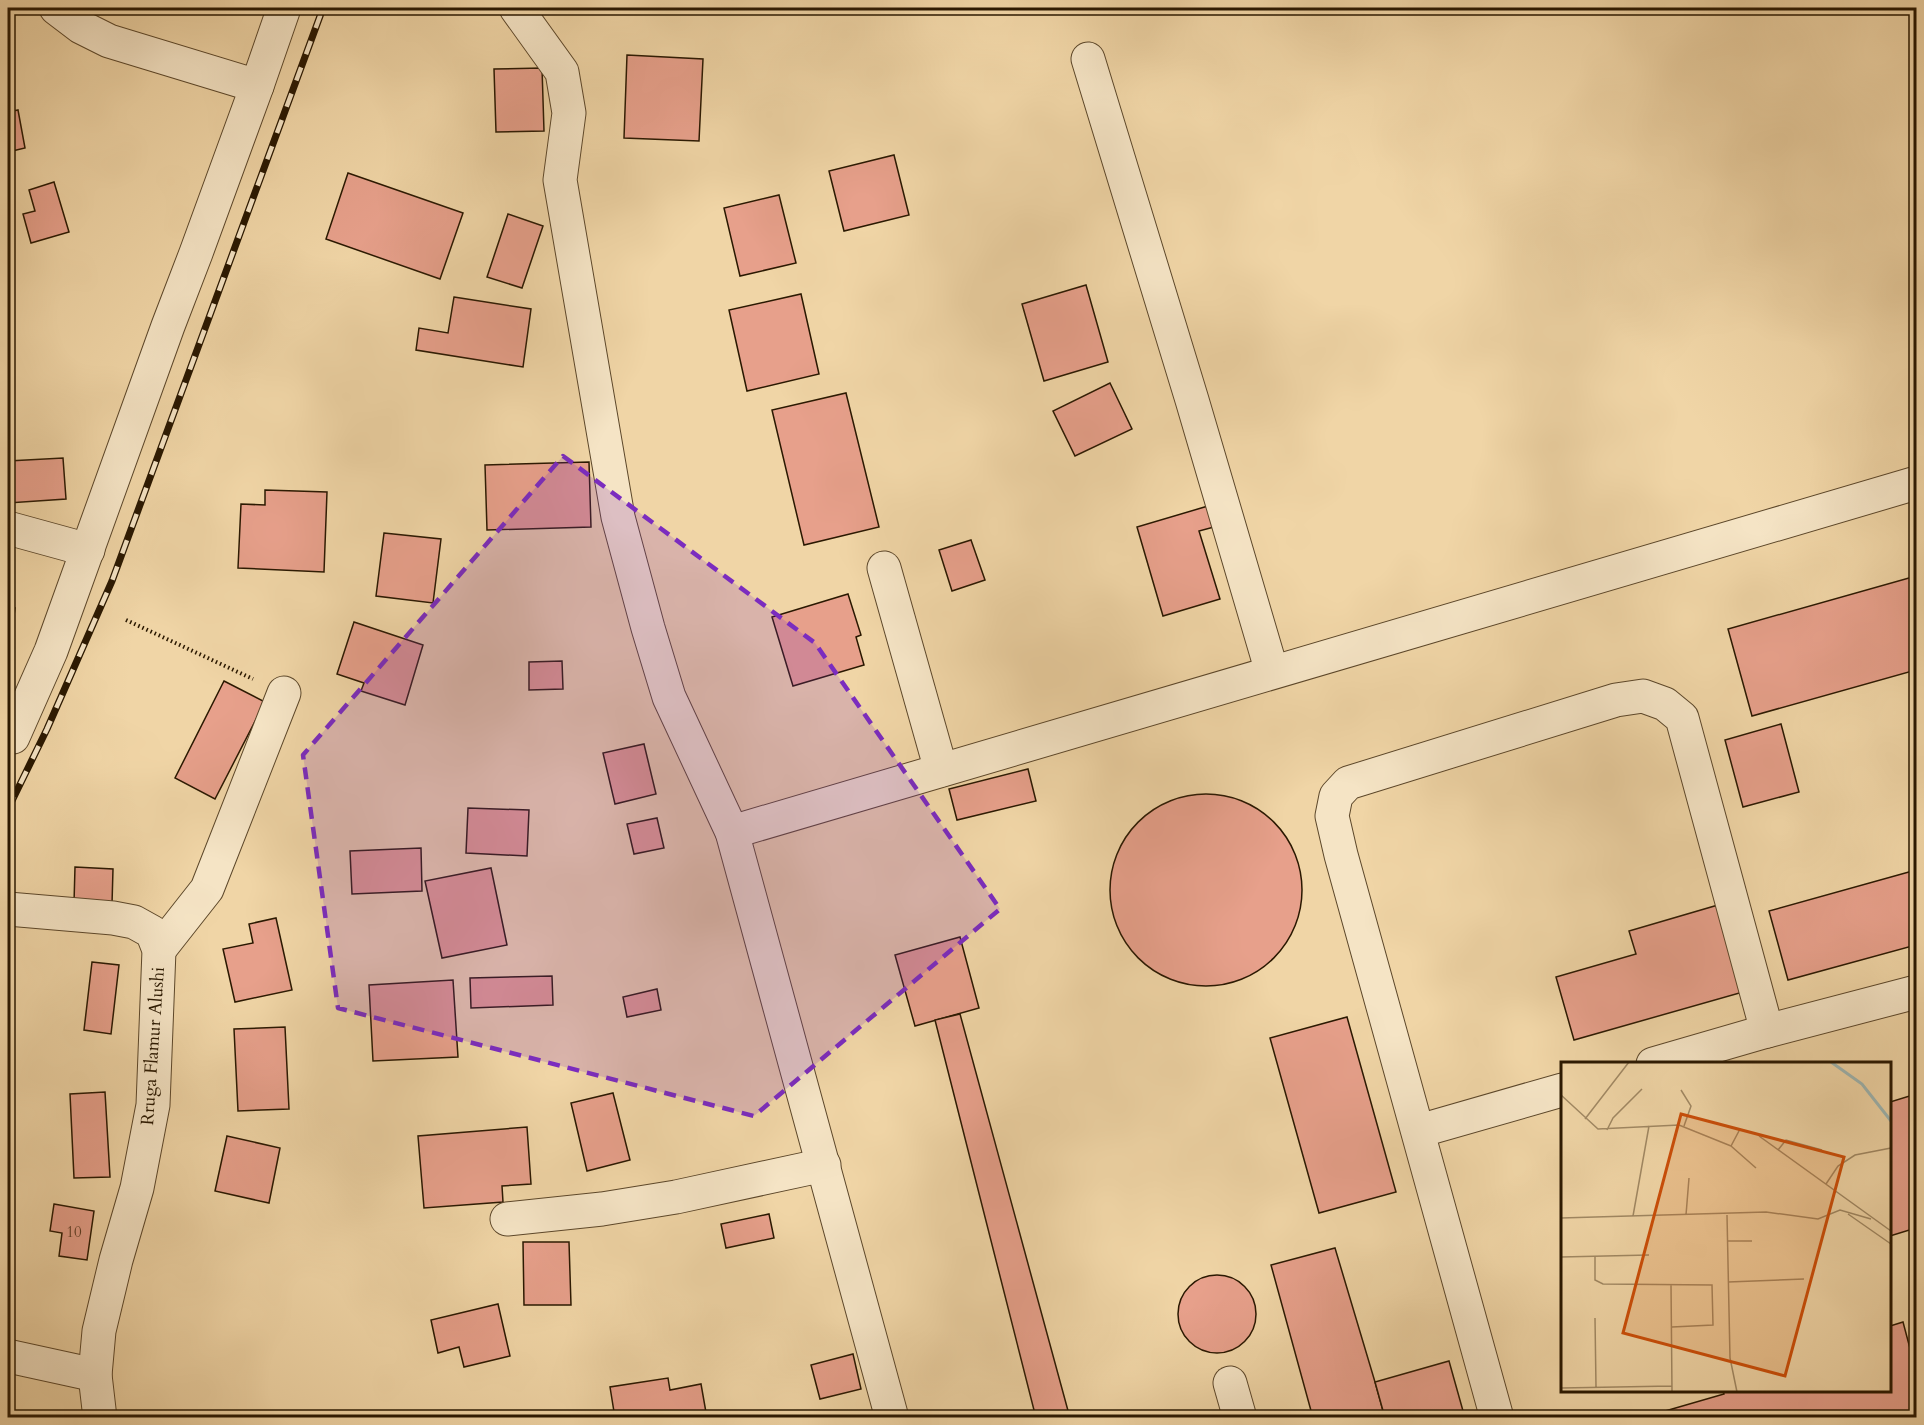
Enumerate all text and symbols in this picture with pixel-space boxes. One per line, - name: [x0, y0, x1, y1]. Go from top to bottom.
- street label: Rruga Flamur Alushi: [135, 966, 171, 1126]
- inset map: [1561, 1062, 1891, 1392]
- house number: 10: [66, 1222, 82, 1242]

